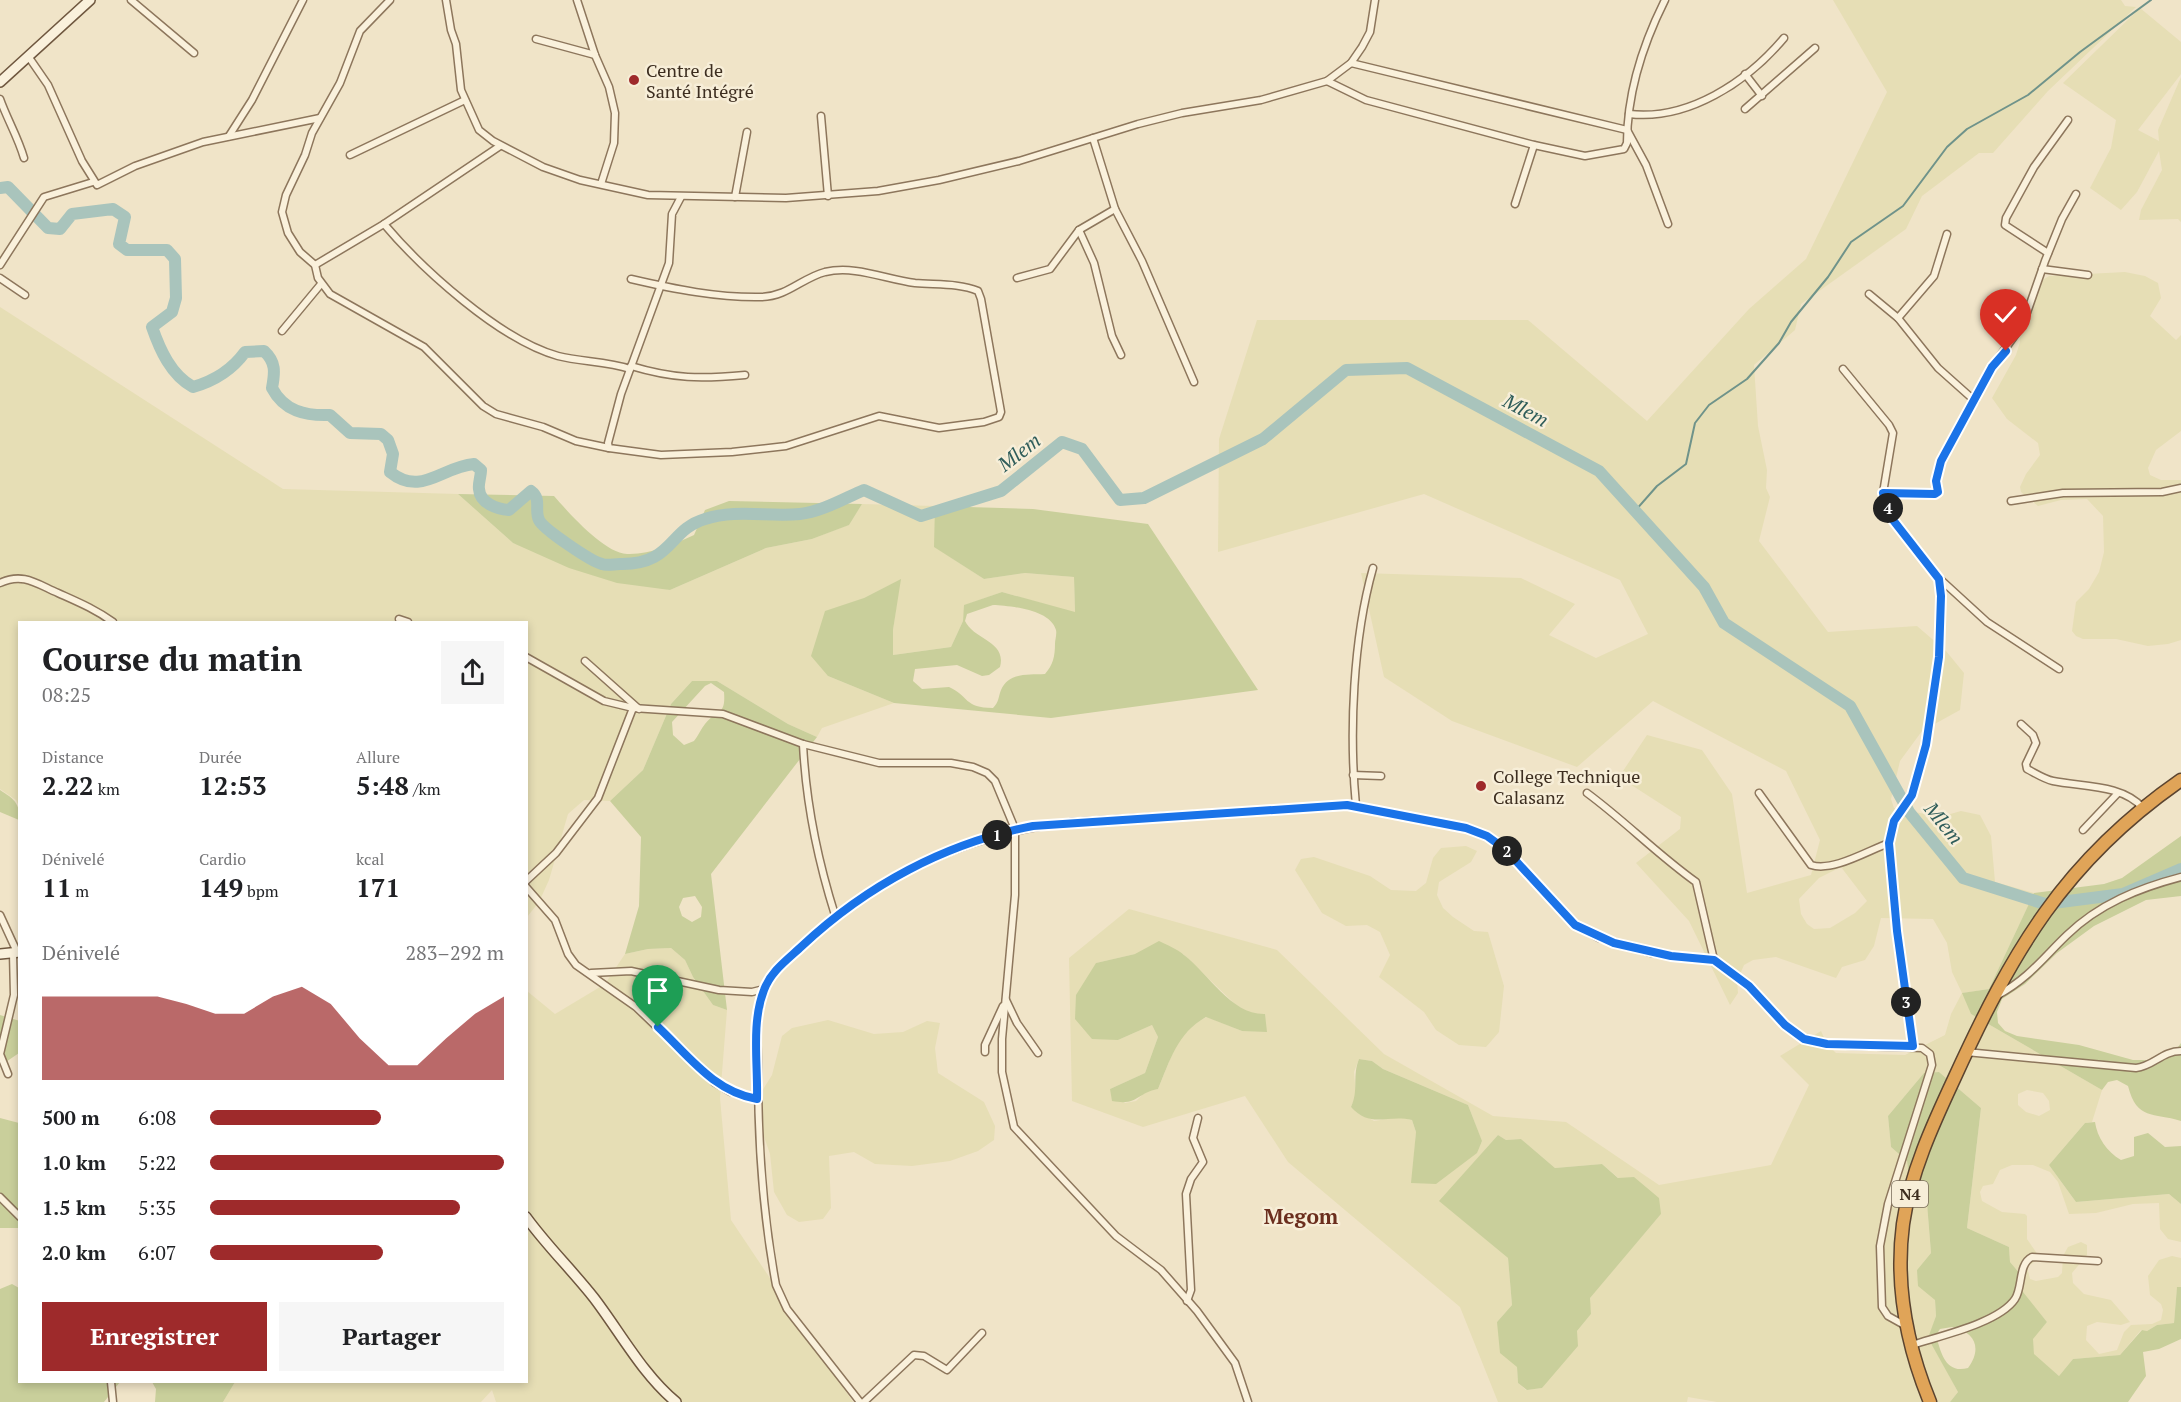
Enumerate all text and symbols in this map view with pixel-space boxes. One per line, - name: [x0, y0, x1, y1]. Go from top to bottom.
- place label: Centre de Santé Intégré: [646, 58, 754, 103]
- marker: Centre de Santé Intégré: [627, 73, 641, 87]
- pin: [1980, 289, 2031, 351]
- icon: check: [1989, 298, 2022, 331]
- water label: Mlem: [1498, 386, 1553, 433]
- water label: Mlem: [991, 427, 1046, 478]
- pin: 4: [1873, 493, 1903, 523]
- text: 4: [1883, 497, 1893, 519]
- text: Course du matin: [42, 637, 302, 680]
- button: share: [441, 641, 504, 704]
- text: 08:25: [42, 681, 91, 708]
- text: Distance: [42, 746, 104, 768]
- text: Durée: [199, 746, 242, 768]
- text: Allure: [356, 746, 400, 768]
- place label: College Technique Calasanz: [1493, 764, 1640, 809]
- text: 2.22: [42, 768, 94, 802]
- text: 12:53: [199, 768, 267, 802]
- text: 5:48: [356, 768, 409, 802]
- text: km: [94, 778, 120, 800]
- text: /km: [409, 778, 440, 800]
- marker: College Technique Calasanz: [1474, 779, 1488, 793]
- water label: Mlem: [1918, 795, 1970, 850]
- pin: 1: [982, 820, 1012, 850]
- text: 1: [992, 824, 1002, 846]
- pin: 2: [1492, 836, 1522, 866]
- text: 2: [1502, 840, 1512, 862]
- text: Dénivelé: [42, 848, 104, 870]
- text: Cardio: [199, 848, 246, 870]
- text: kcal: [356, 848, 384, 870]
- text: 11: [42, 870, 71, 904]
- text: 149: [199, 870, 243, 904]
- text: 171: [356, 870, 400, 904]
- text: m: [71, 880, 89, 902]
- text: bpm: [243, 880, 279, 902]
- text: Dénivelé: [42, 939, 120, 966]
- text: 283–292 m: [405, 939, 504, 966]
- pin: [632, 965, 683, 1027]
- icon: arrive: [641, 974, 674, 1007]
- pin: 3: [1891, 987, 1921, 1017]
- text: 3: [1901, 991, 1911, 1013]
- text: 500 m: [42, 1104, 100, 1131]
- text: 6:08: [138, 1104, 177, 1131]
- text: 1.0 km: [42, 1149, 106, 1176]
- text: 5:22: [138, 1149, 177, 1176]
- road number: N4: [1892, 1181, 1928, 1207]
- text: 1.5 km: [42, 1194, 106, 1221]
- text: 5:35: [138, 1194, 177, 1221]
- district label: Megom: [1264, 1202, 1339, 1230]
- text: 2.0 km: [42, 1239, 106, 1266]
- text: 6:07: [138, 1239, 177, 1266]
- button: Enregistrer: [42, 1302, 267, 1371]
- button: Partager: [279, 1302, 504, 1371]

